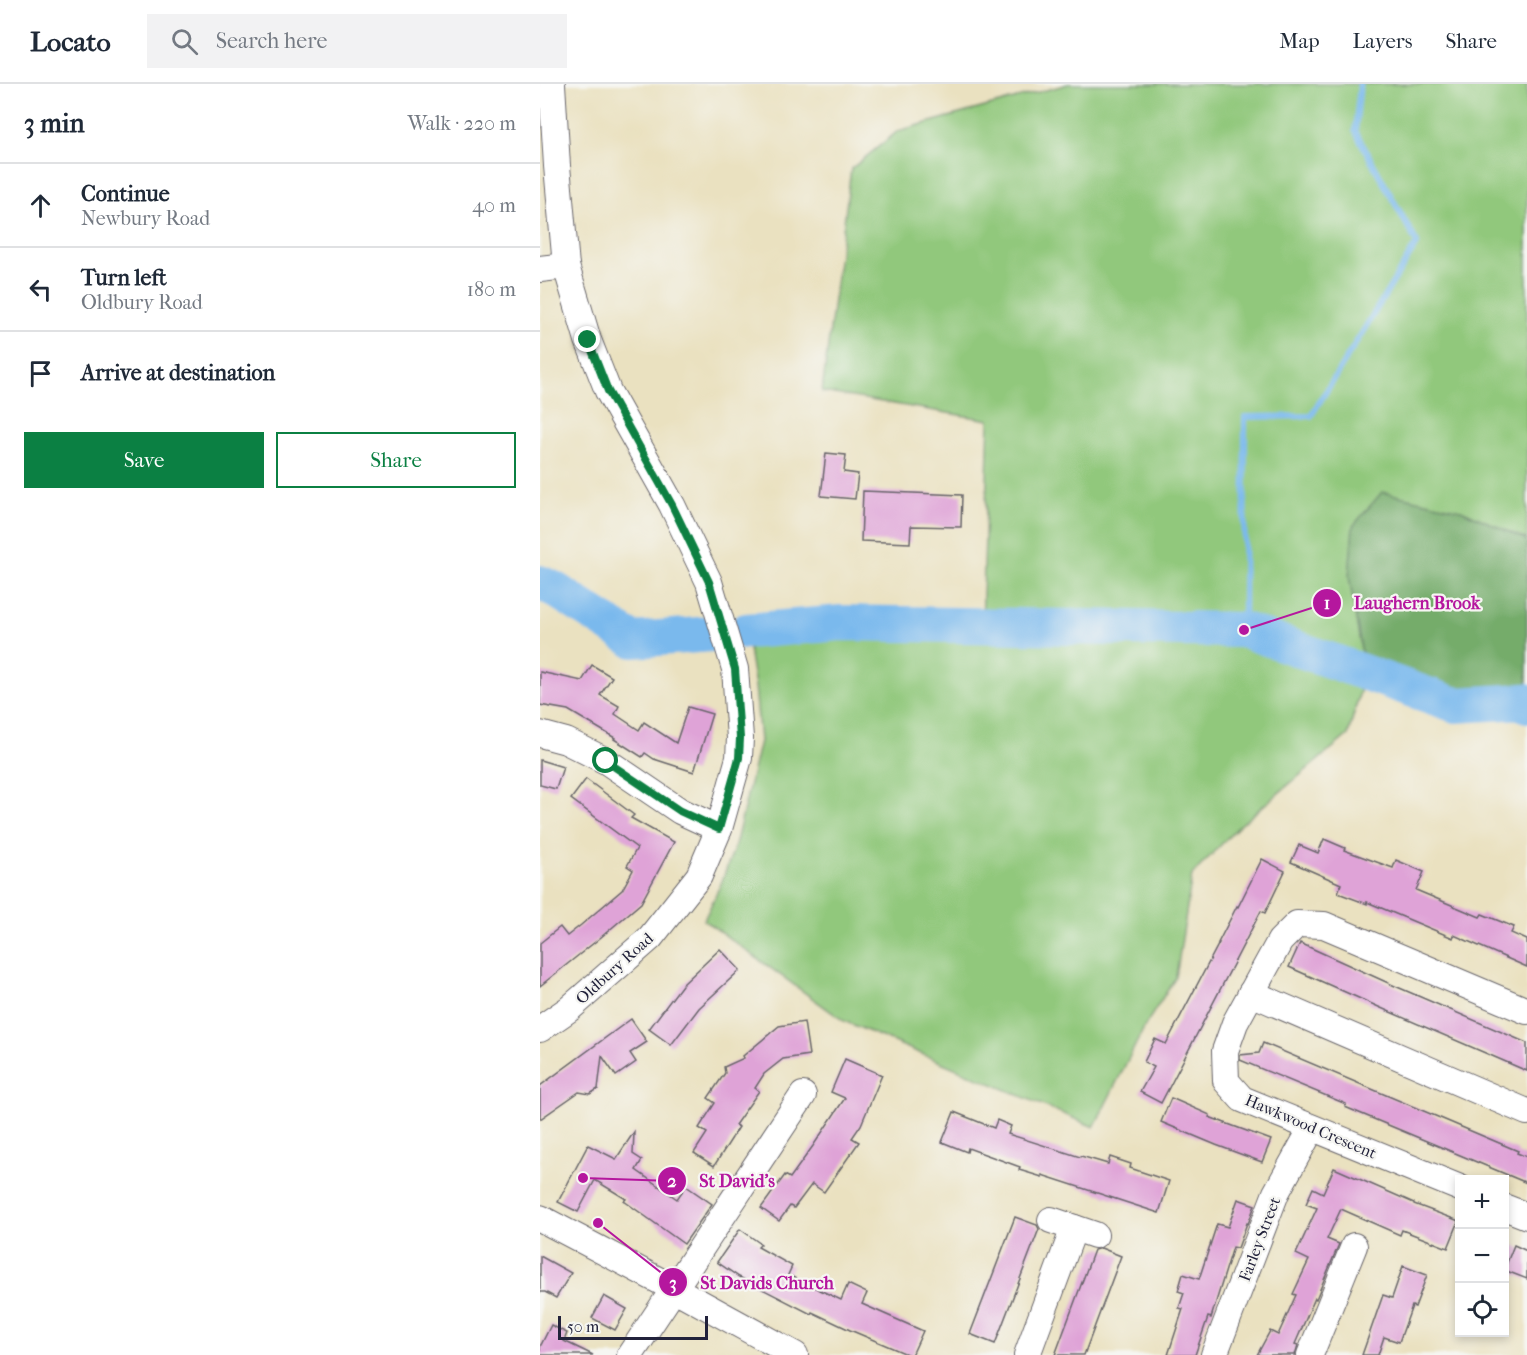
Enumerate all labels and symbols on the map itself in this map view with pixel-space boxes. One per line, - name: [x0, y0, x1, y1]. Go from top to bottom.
- route end: [574, 326, 600, 352]
- callout: Laughern Brook: [1312, 585, 1492, 621]
- text: 1: [1324, 593, 1330, 614]
- text: Laughern Brook: [1354, 593, 1481, 614]
- route start: [592, 747, 618, 773]
- street label: Oldbury Road: [572, 929, 657, 1008]
- street label: Hawkwood Crescent: [1242, 1090, 1380, 1163]
- callout: St David's: [657, 1163, 787, 1199]
- text: 2: [667, 1171, 677, 1192]
- text: St David's: [699, 1171, 775, 1192]
- street label: Farley Street: [1235, 1194, 1284, 1284]
- callout: St Davids Church: [658, 1264, 846, 1300]
- text: 3: [669, 1273, 677, 1294]
- text: St Davids Church: [700, 1273, 835, 1294]
- scale bar: [558, 1313, 708, 1340]

